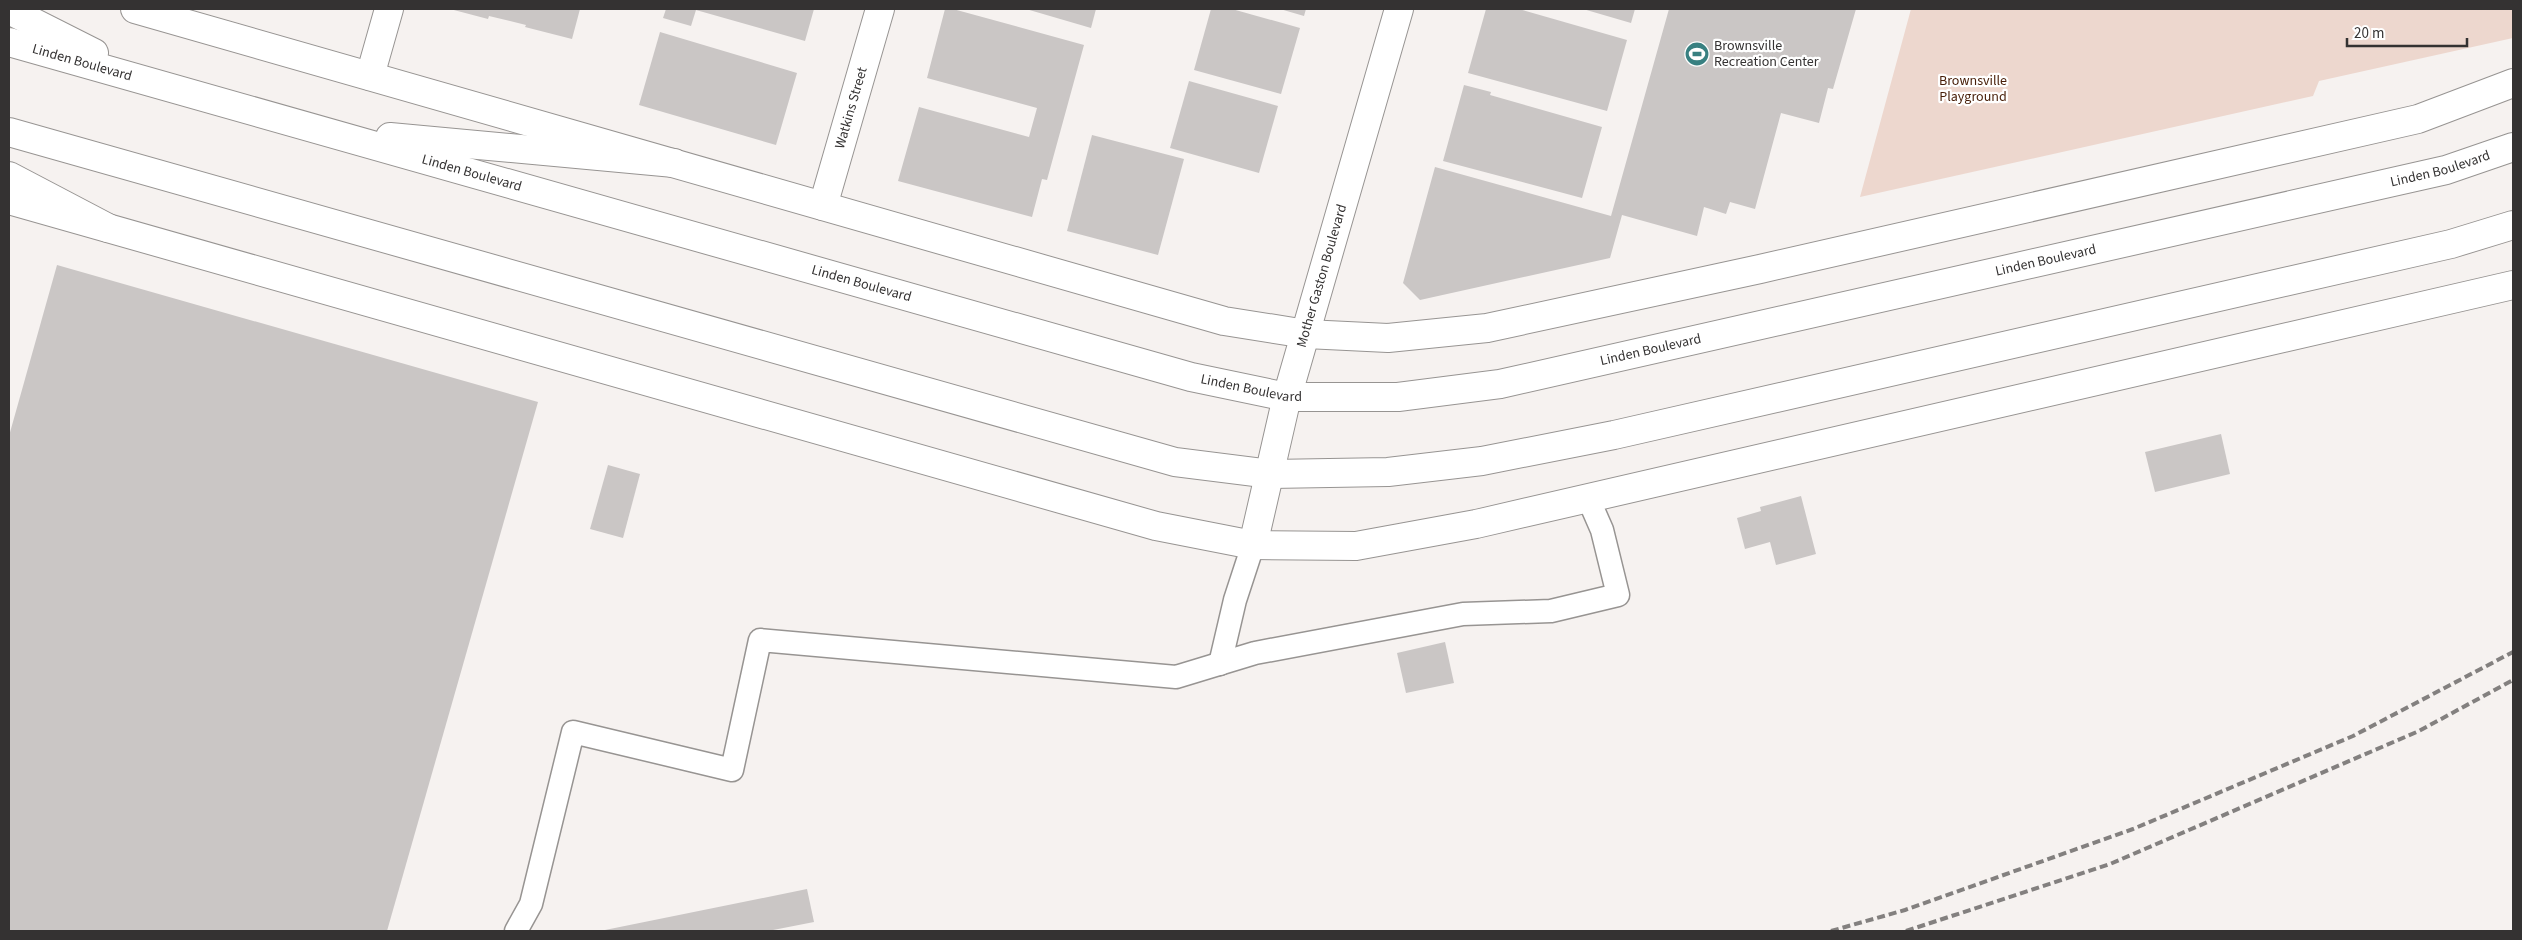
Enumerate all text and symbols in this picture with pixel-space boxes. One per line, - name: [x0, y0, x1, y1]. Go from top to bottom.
- scale bar: [2347, 15, 2467, 47]
- text: 20 m: [2354, 23, 2384, 44]
- place label: Brownsville Recreation Center: [1714, 36, 1819, 72]
- street label: Linden Boulevard: [30, 39, 134, 86]
- sports icon: Brownsville Recreation Center: [1684, 41, 1710, 67]
- street label: Watkins Street: [830, 65, 873, 151]
- park label: Brownsville Playground: [1939, 71, 2007, 107]
- street label: Linden Boulevard: [2388, 146, 2493, 192]
- street label: Linden Boulevard: [419, 149, 524, 197]
- street label: Mother Gaston Boulevard: [1292, 202, 1352, 350]
- street label: Linden Boulevard: [1993, 239, 2098, 282]
- street label: Linden Boulevard: [809, 260, 914, 307]
- street label: Linden Boulevard: [1598, 329, 1703, 371]
- street label: Linden Boulevard: [1199, 369, 1302, 407]

